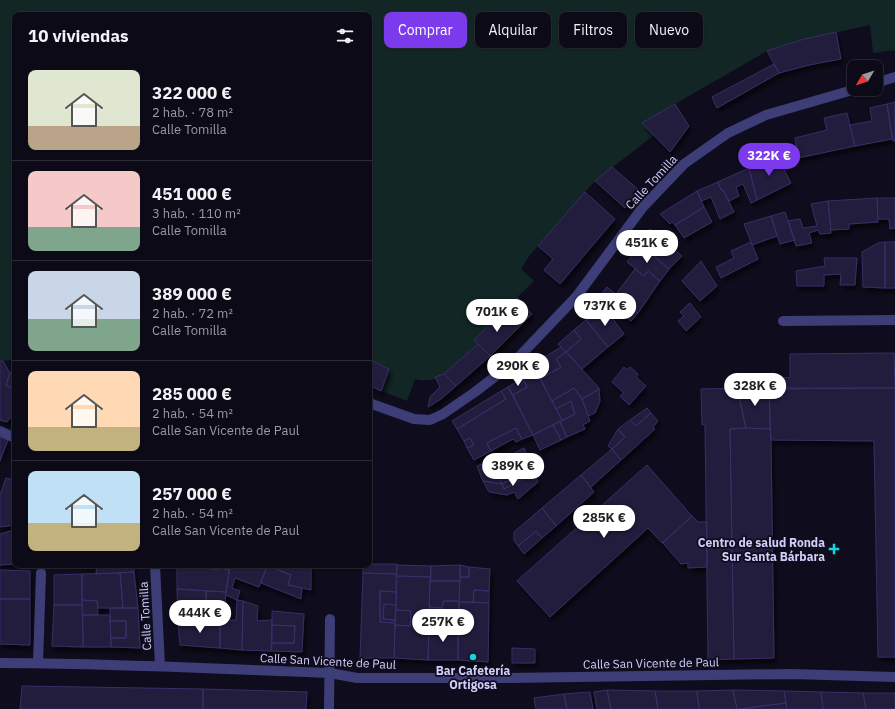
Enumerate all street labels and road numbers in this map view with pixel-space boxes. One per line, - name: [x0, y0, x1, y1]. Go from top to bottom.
- street label: Calle Tomilla: [622, 151, 680, 212]
- street label: Calle Tomilla: [136, 581, 154, 651]
- street label: Calle San Vicente de Paul: [260, 650, 396, 672]
- street label: Calle San Vicente de Paul: [583, 654, 719, 672]

